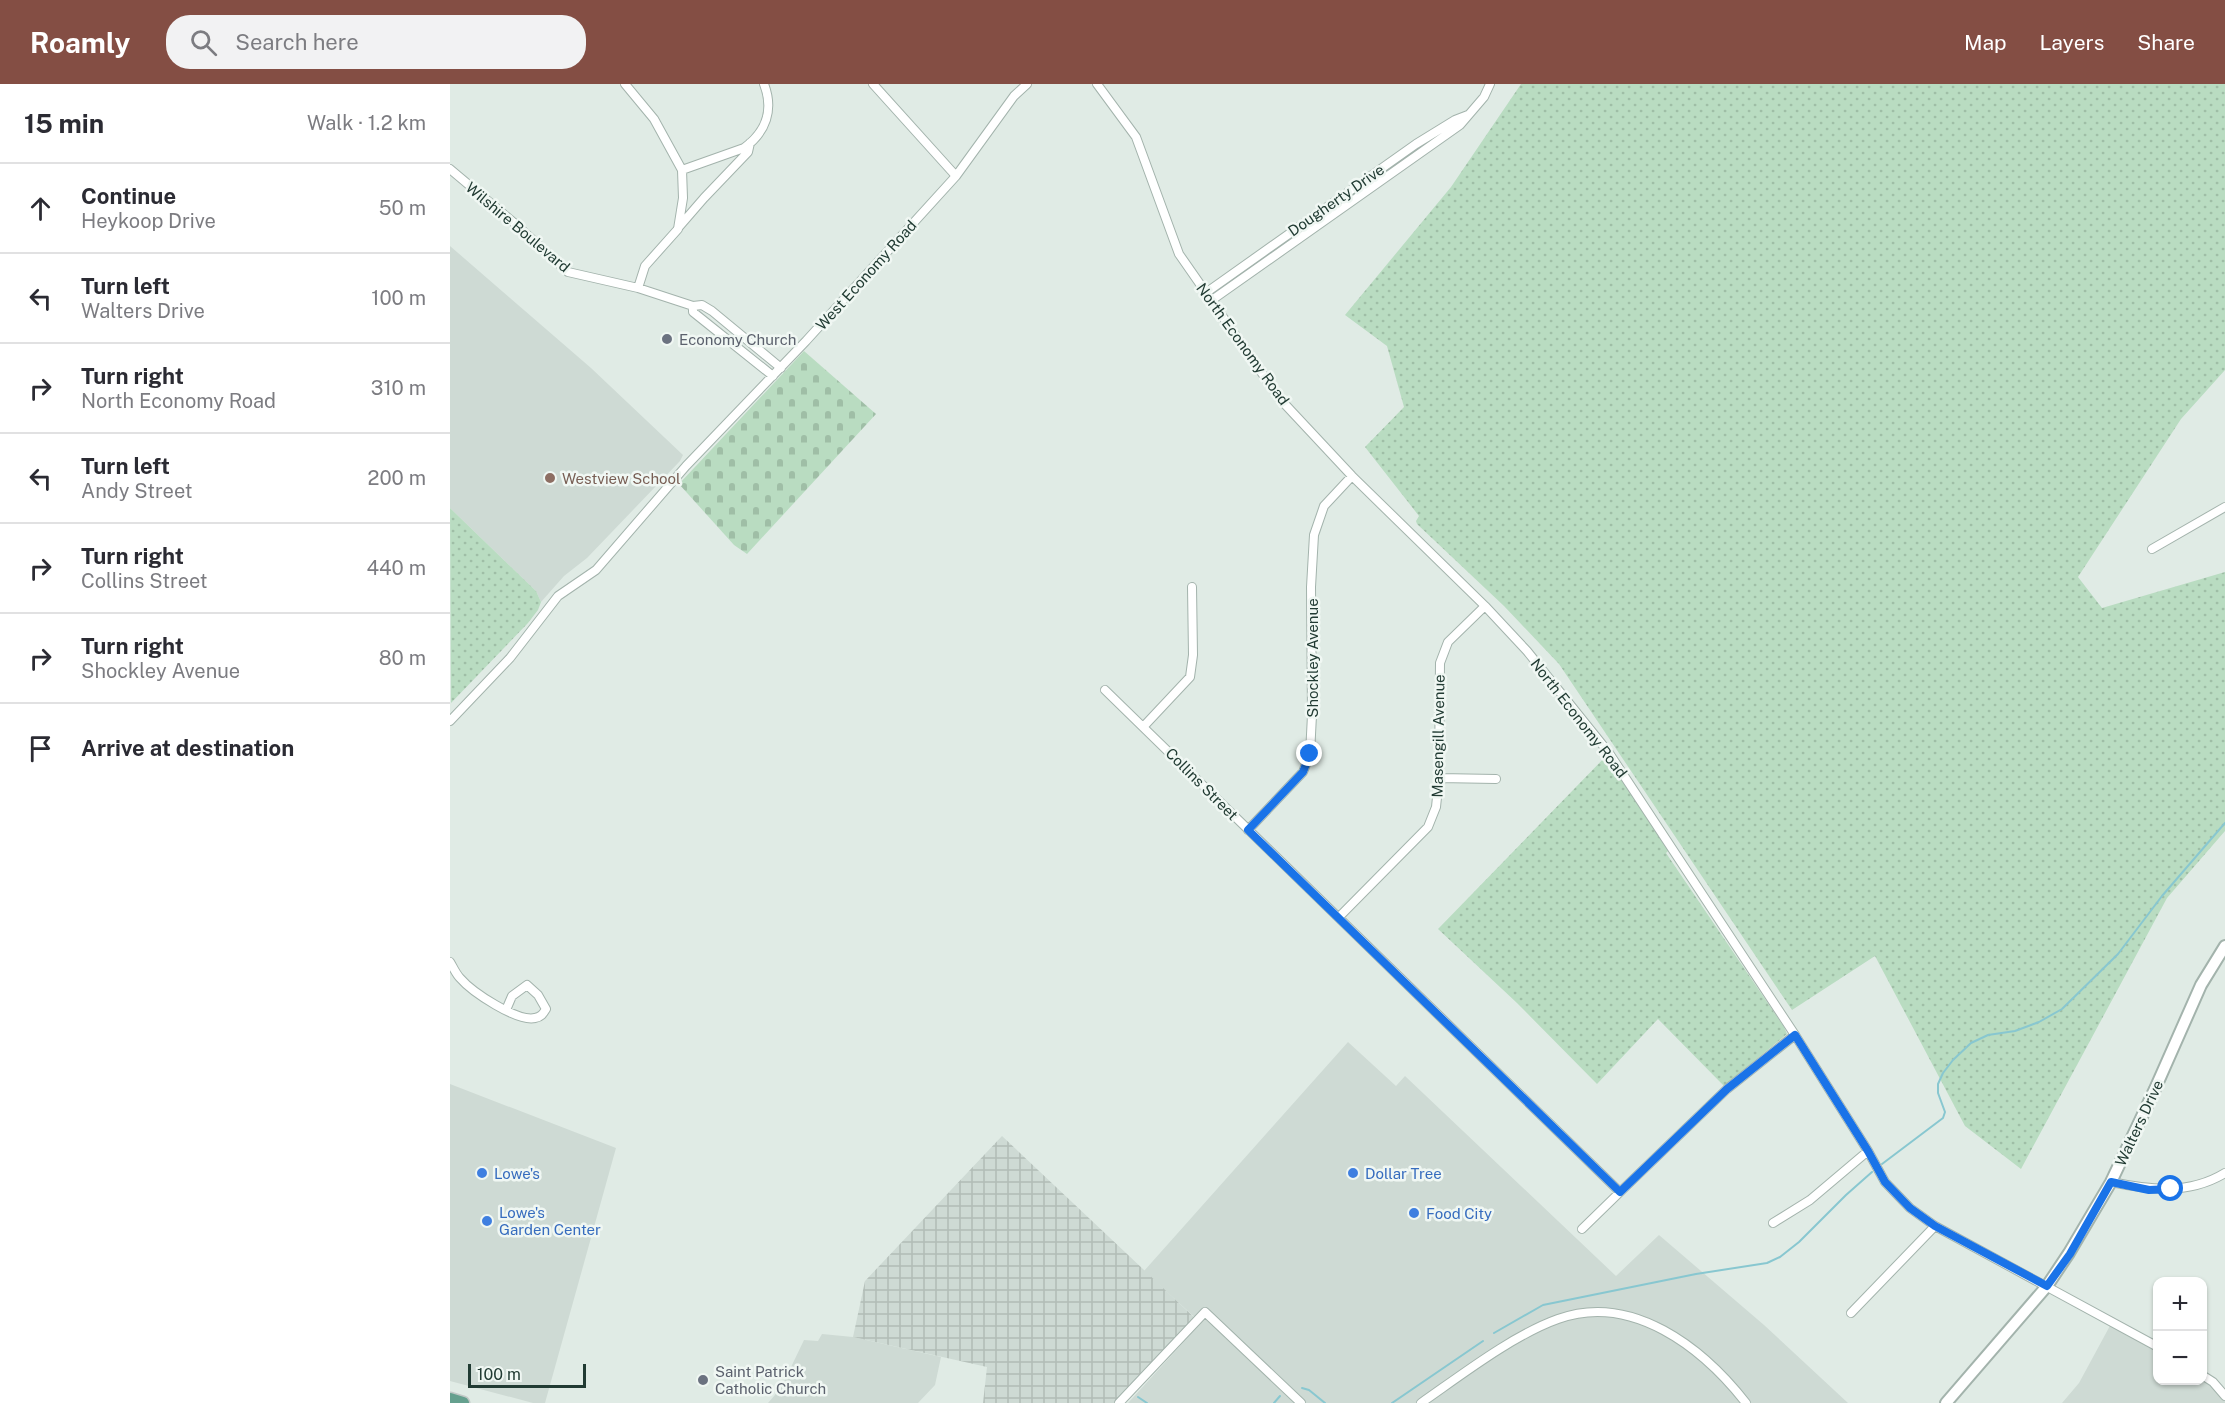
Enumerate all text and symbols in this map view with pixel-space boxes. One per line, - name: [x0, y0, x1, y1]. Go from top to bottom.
- search box: [166, 15, 586, 69]
- text: Roamly: [30, 26, 130, 59]
- icon: search: [187, 26, 220, 59]
- text: Search here: [235, 29, 359, 55]
- text: Map: [1964, 30, 2007, 55]
- text: Layers: [2040, 30, 2104, 55]
- text: Share: [2137, 30, 2195, 55]
- text: 15 min: [24, 108, 104, 139]
- text: Walk · 1.2 km: [307, 111, 426, 135]
- street label: Dougherty Drive: [1285, 161, 1387, 239]
- street label: Wilshire Boulevard: [463, 179, 573, 275]
- text: Continue: [81, 183, 176, 209]
- icon: ahead: [24, 192, 57, 225]
- text: 50 m: [379, 196, 426, 220]
- text: Heykoop Drive: [81, 209, 216, 233]
- street label: West Economy Road: [812, 217, 920, 333]
- text: Turn left: [81, 273, 170, 299]
- street label: North Economy Road: [1193, 280, 1293, 408]
- icon: left: [24, 282, 57, 315]
- text: 100 m: [371, 286, 426, 310]
- text: Walters Drive: [81, 299, 205, 323]
- place label: Economy Church: [679, 331, 797, 348]
- marker: Economy Church: [660, 332, 674, 346]
- text: Turn right: [81, 363, 184, 389]
- icon: right: [24, 372, 57, 405]
- text: 310 m: [371, 376, 426, 400]
- text: North Economy Road: [81, 389, 276, 413]
- text: Turn left: [81, 453, 170, 479]
- icon: left: [24, 462, 57, 495]
- text: 200 m: [368, 466, 426, 490]
- place label: Westview School: [562, 470, 681, 487]
- marker: Westview School: [543, 471, 557, 485]
- text: Andy Street: [81, 479, 193, 503]
- text: Turn right: [81, 543, 184, 569]
- icon: right: [24, 552, 57, 585]
- text: 440 m: [366, 556, 426, 580]
- text: Collins Street: [81, 569, 208, 593]
- street label: Shockley Avenue: [1304, 598, 1321, 718]
- text: Turn right: [81, 633, 184, 659]
- icon: right: [24, 642, 57, 675]
- text: 80 m: [379, 646, 426, 670]
- street label: North Economy Road: [1527, 655, 1631, 781]
- text: Shockley Avenue: [81, 659, 240, 683]
- street label: Masengill Avenue: [1428, 674, 1448, 798]
- icon: arrive: [24, 732, 57, 765]
- text: Arrive at destination: [81, 735, 294, 761]
- route end: [1296, 740, 1322, 766]
- street label: Collins Street: [1162, 744, 1242, 824]
- street label: Walters Drive: [2112, 1077, 2166, 1169]
- place label: Lowe's: [494, 1165, 540, 1182]
- place label: Dollar Tree: [1365, 1165, 1442, 1182]
- marker: Lowe's: [475, 1166, 489, 1180]
- marker: Dollar Tree: [1346, 1166, 1360, 1180]
- route start: [2157, 1175, 2183, 1201]
- place label: Lowe's Garden Center: [499, 1204, 601, 1238]
- place label: Food City: [1426, 1205, 1492, 1222]
- marker: Food City: [1407, 1206, 1421, 1220]
- marker: Lowe's Garden Center: [480, 1214, 494, 1228]
- map controls: [2153, 1277, 2207, 1385]
- button: +: [2153, 1277, 2207, 1331]
- button: −: [2153, 1331, 2207, 1385]
- scale bar: [468, 1361, 586, 1388]
- place label: Saint Patrick Catholic Church: [715, 1363, 826, 1397]
- text: 100 m: [477, 1365, 521, 1384]
- marker: Saint Patrick Catholic Church: [696, 1373, 710, 1387]

